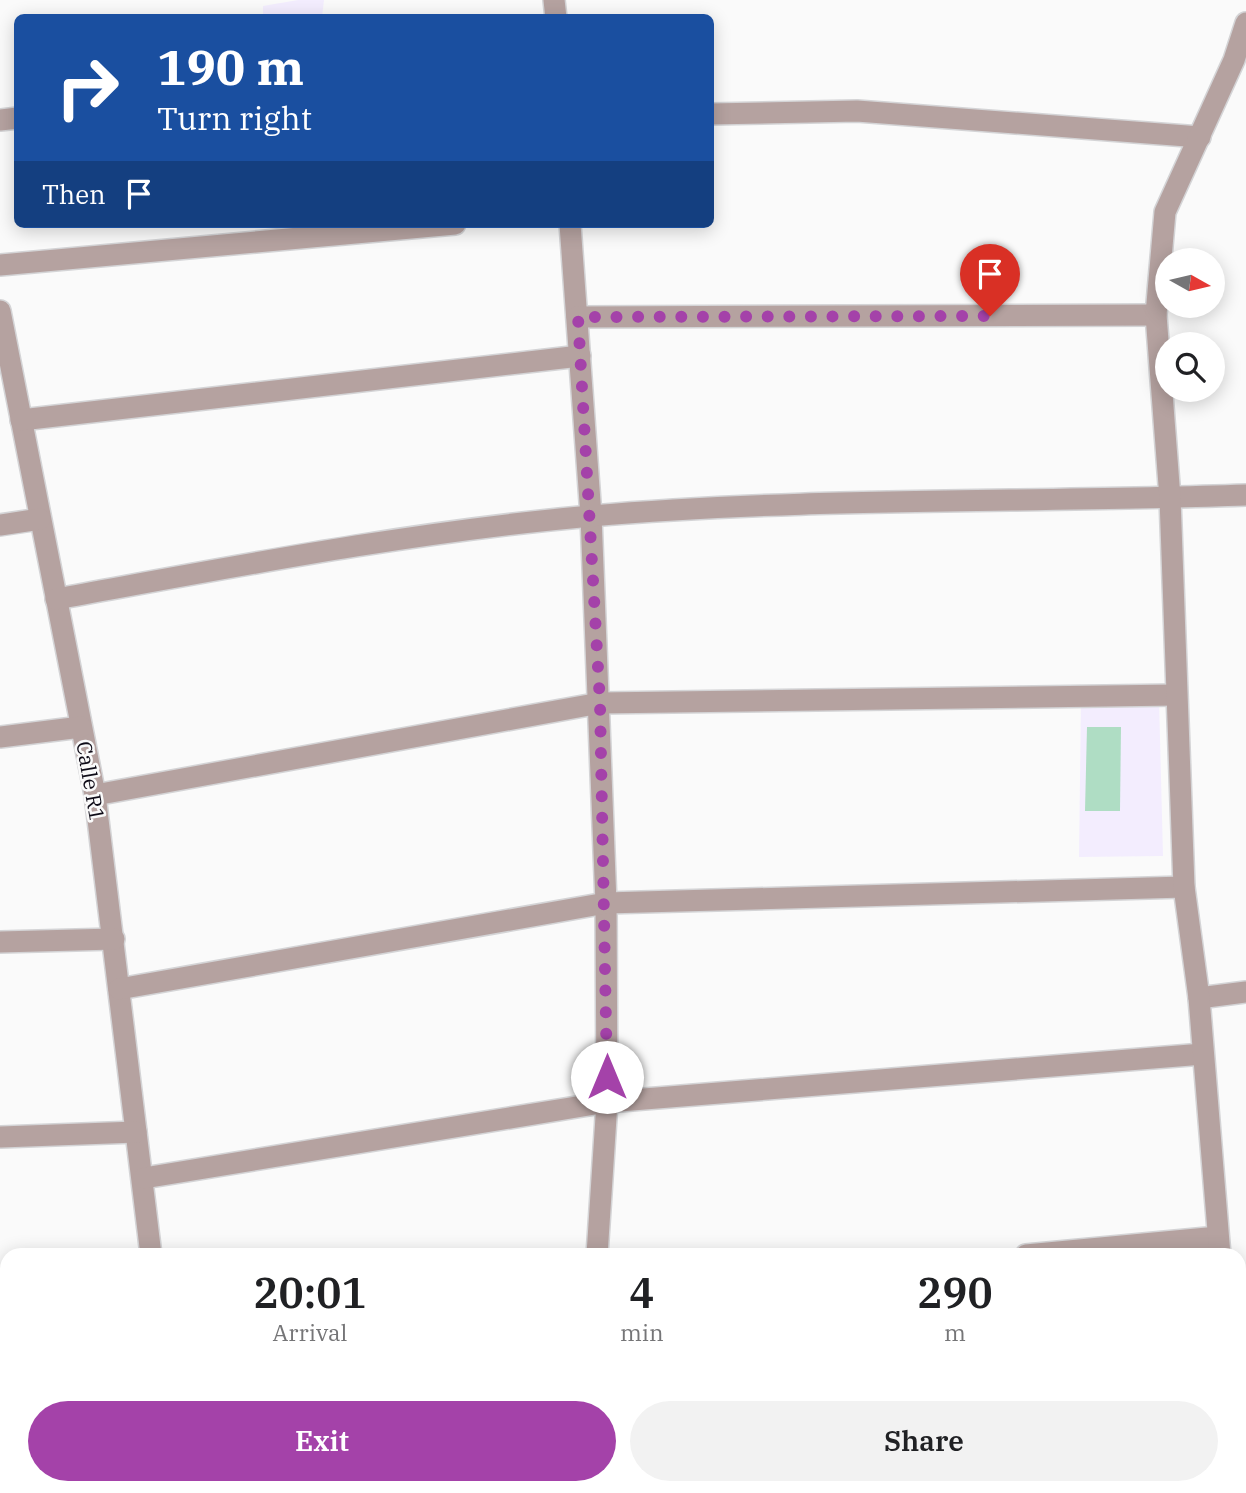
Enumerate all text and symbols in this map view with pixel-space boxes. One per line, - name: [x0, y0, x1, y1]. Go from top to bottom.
- text: 190 m: [157, 35, 304, 98]
- icon: right: [42, 42, 133, 133]
- text: Turn right: [157, 97, 312, 139]
- icon: arrive: [120, 175, 158, 213]
- text: Then: [42, 177, 106, 211]
- pin: [960, 244, 1020, 316]
- north arrow: [1155, 248, 1225, 318]
- map controls: [1155, 248, 1225, 402]
- icon: arrive: [971, 255, 1009, 293]
- button: search: [1155, 332, 1225, 402]
- street label: Calle R1: [70, 739, 112, 823]
- position arrow: [570, 1040, 644, 1114]
- text: 20:01: [253, 1265, 367, 1320]
- text: 4: [629, 1265, 654, 1320]
- text: 290: [917, 1265, 993, 1320]
- text: Arrival: [273, 1317, 347, 1347]
- text: min: [620, 1317, 664, 1347]
- text: m: [944, 1317, 966, 1347]
- button: Exit: [28, 1401, 616, 1481]
- button: Share: [630, 1401, 1218, 1481]

